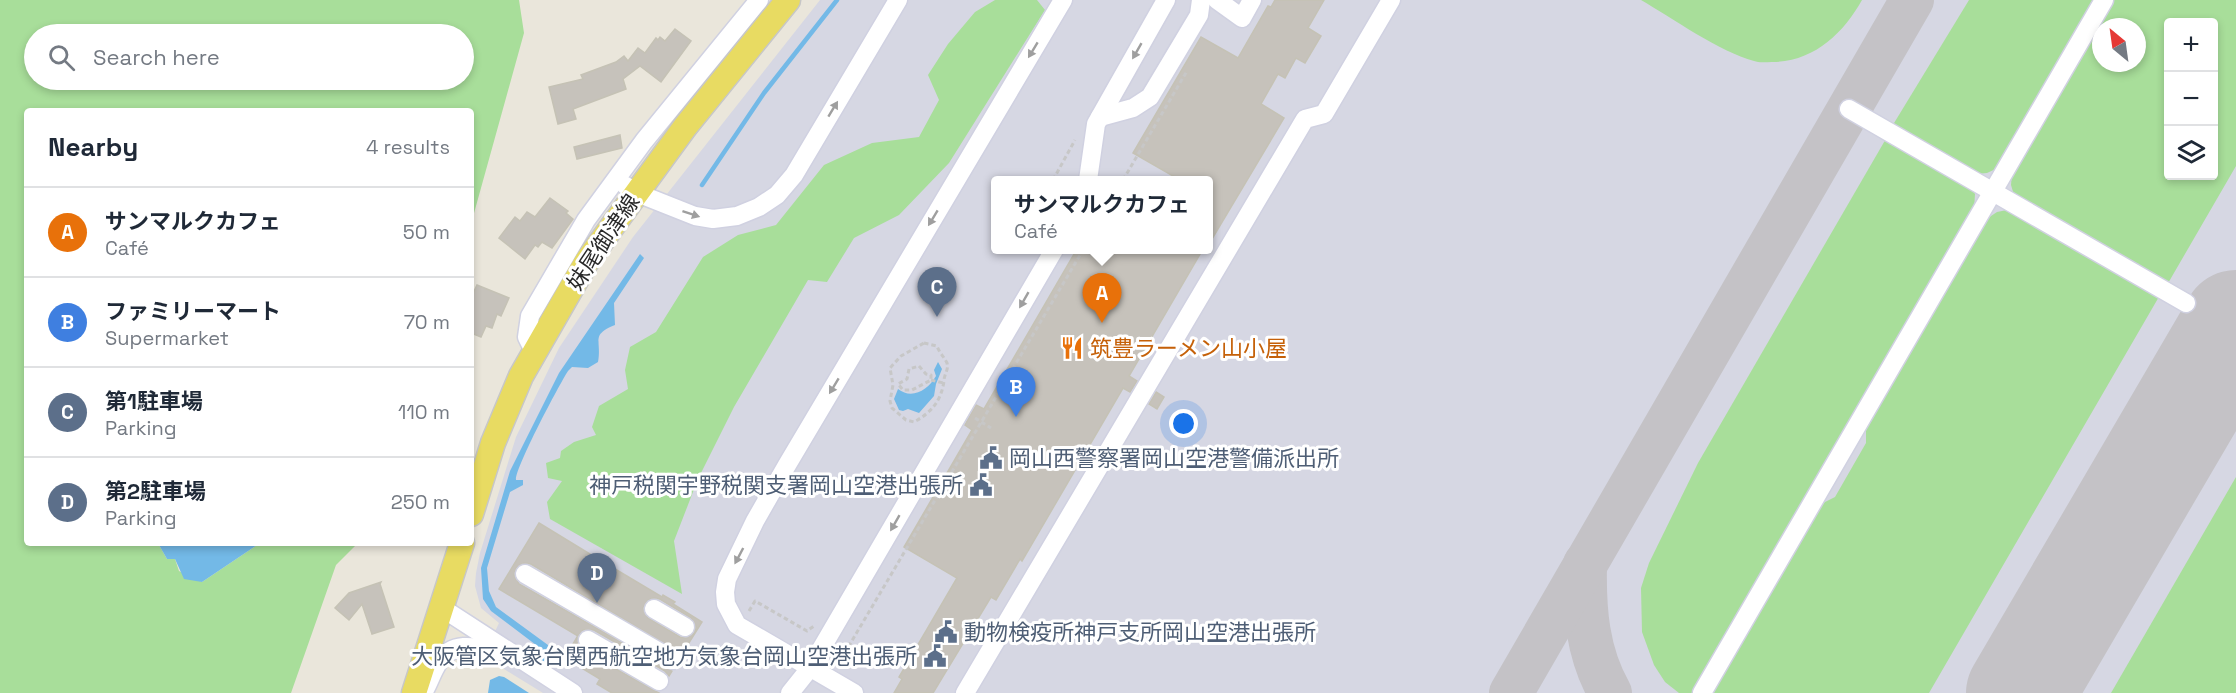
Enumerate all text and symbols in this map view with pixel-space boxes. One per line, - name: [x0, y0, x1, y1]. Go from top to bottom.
- north arrow: [2092, 18, 2146, 72]
- map controls: [2164, 18, 2218, 180]
- button: +: [2164, 18, 2218, 72]
- search box: [24, 24, 474, 90]
- icon: search: [45, 41, 78, 74]
- one-way arrow: [1027, 42, 1038, 58]
- text: Search here: [93, 43, 220, 71]
- one-way arrow: [1132, 43, 1143, 59]
- button: −: [2164, 72, 2218, 126]
- one-way arrow: [828, 100, 838, 117]
- button: layers: [2164, 126, 2218, 180]
- text: Nearby: [48, 130, 138, 164]
- text: 4 results: [366, 134, 450, 160]
- popup: [991, 176, 1213, 254]
- street label: 妹尾御津線: [561, 189, 645, 295]
- text: サンマルクカフェ: [1014, 190, 1190, 218]
- text: サンマルクカフェ: [105, 207, 281, 235]
- one-way arrow: [682, 209, 700, 219]
- one-way arrow: [928, 210, 939, 226]
- text: Café: [1014, 218, 1058, 244]
- text: A: [61, 219, 74, 245]
- text: 50 m: [403, 219, 450, 245]
- text: Café: [105, 235, 149, 261]
- pin: C: [918, 268, 956, 317]
- pin: A: [1082, 274, 1122, 323]
- one-way arrow: [1019, 292, 1030, 308]
- text: ファミリーマート: [105, 297, 281, 325]
- text: B: [61, 309, 74, 335]
- text: 70 m: [404, 309, 450, 335]
- text: Supermarket: [105, 325, 229, 351]
- place label: 筑豊ラーメン山小屋: [1090, 334, 1287, 362]
- restaurant icon: 筑豊ラーメン山小屋: [1059, 335, 1085, 361]
- pin: B: [996, 368, 1036, 417]
- one-way arrow: [829, 378, 839, 395]
- text: 第1駐車場: [105, 387, 203, 415]
- text: C: [61, 399, 74, 425]
- text: 110 m: [398, 399, 450, 425]
- your location: [1169, 409, 1198, 438]
- text: Parking: [105, 415, 177, 441]
- place label: 岡山西警察署岡山空港警備派出所: [1009, 444, 1339, 472]
- public building icon: 岡山西警察署岡山空港警備派出所: [978, 445, 1004, 471]
- place label: 神戸税関宇野税関支署岡山空港出張所: [589, 471, 963, 499]
- public building icon: 神戸税関宇野税関支署岡山空港出張所: [968, 472, 994, 498]
- text: 第2駐車場: [105, 477, 206, 505]
- text: D: [61, 489, 74, 515]
- text: 250 m: [391, 489, 450, 515]
- text: Parking: [105, 505, 177, 531]
- one-way arrow: [889, 515, 900, 531]
- one-way arrow: [734, 548, 744, 565]
- pin: D: [578, 554, 616, 603]
- place label: 動物検疫所神戸支所岡山空港出張所: [964, 618, 1316, 646]
- public building icon: 動物検疫所神戸支所岡山空港出張所: [933, 619, 959, 645]
- place label: 大阪管区気象台関西航空地方気象台岡山空港出張所: [411, 642, 917, 670]
- public building icon: 大阪管区気象台関西航空地方気象台岡山空港出張所: [922, 643, 948, 669]

